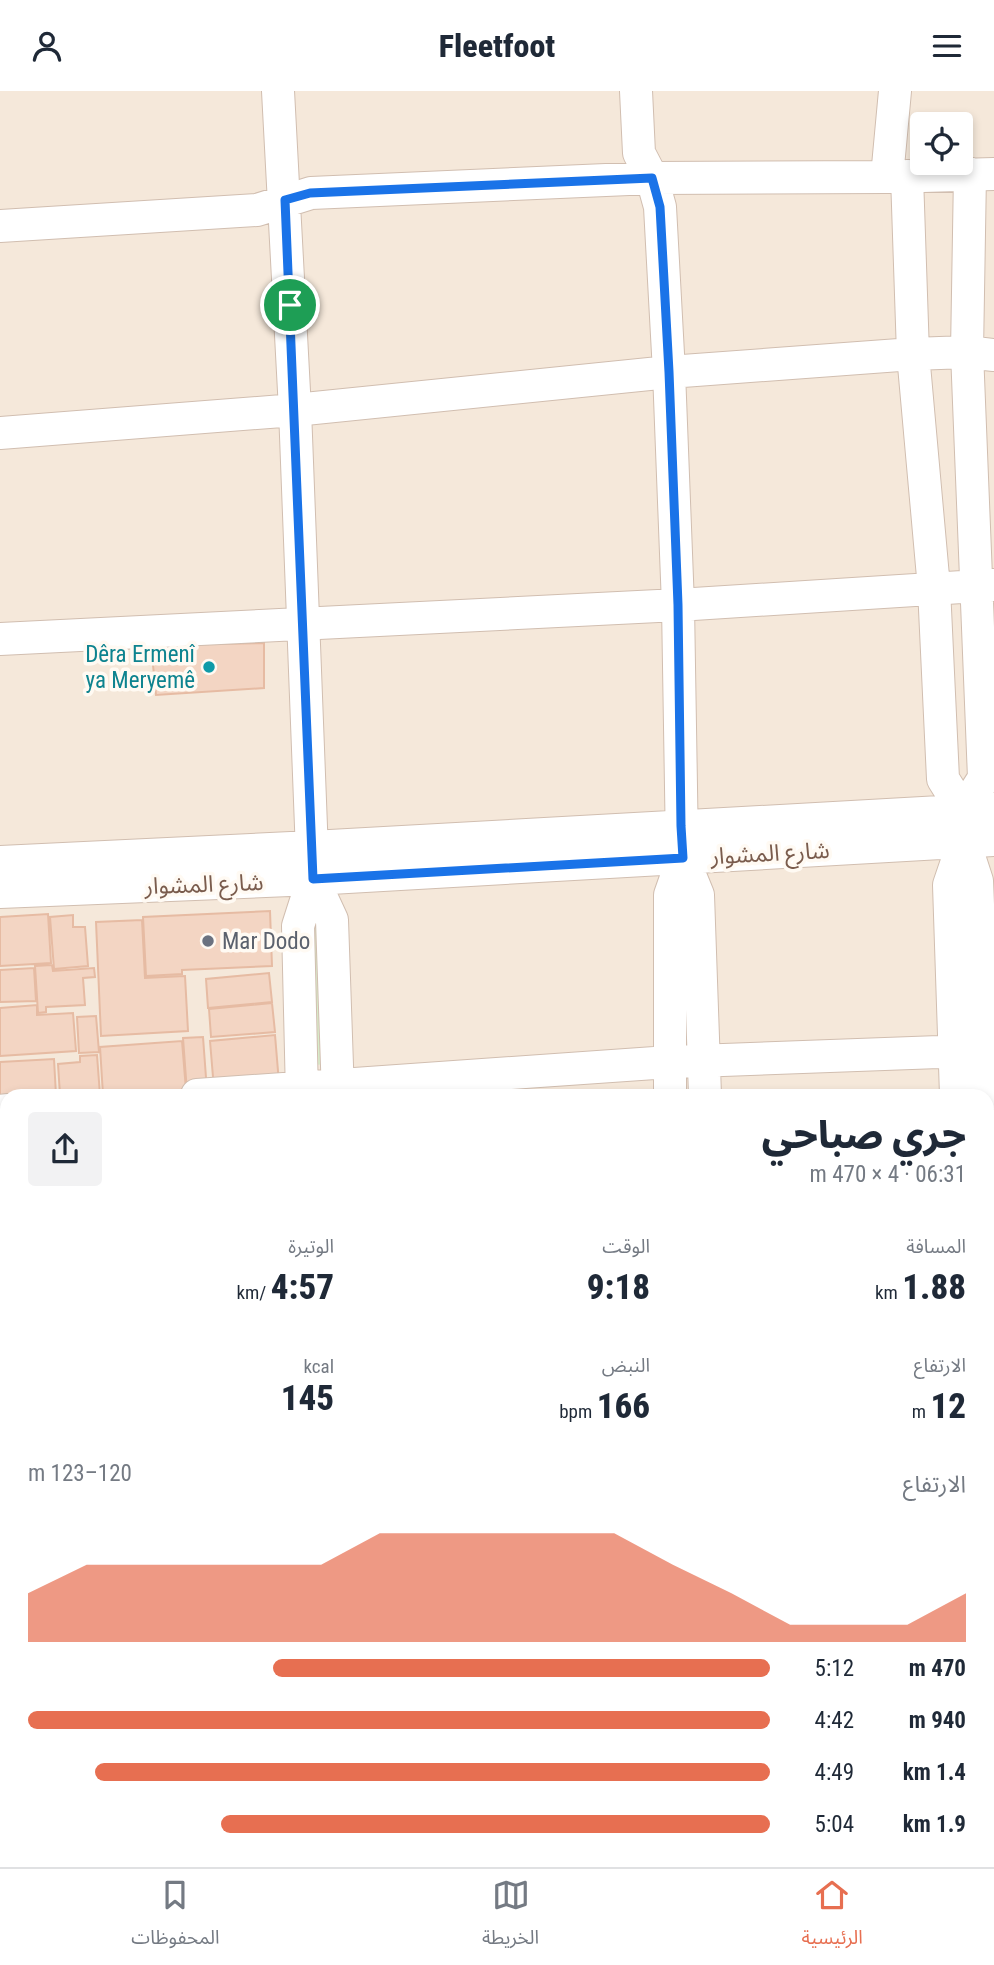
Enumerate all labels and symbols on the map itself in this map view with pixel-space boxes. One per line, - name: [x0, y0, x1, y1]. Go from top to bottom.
- pin: [260, 275, 320, 335]
- place label: Dêra Ermenî ya Meryemê: [85, 641, 196, 694]
- marker: Dêra Ermenî ya Meryemê: [201, 659, 217, 675]
- street label: شارع المشوار: [709, 837, 830, 873]
- street label: شارع المشوار: [143, 869, 264, 903]
- place label: Mar Dodo: [222, 928, 310, 955]
- marker: Mar Dodo: [200, 933, 216, 949]

